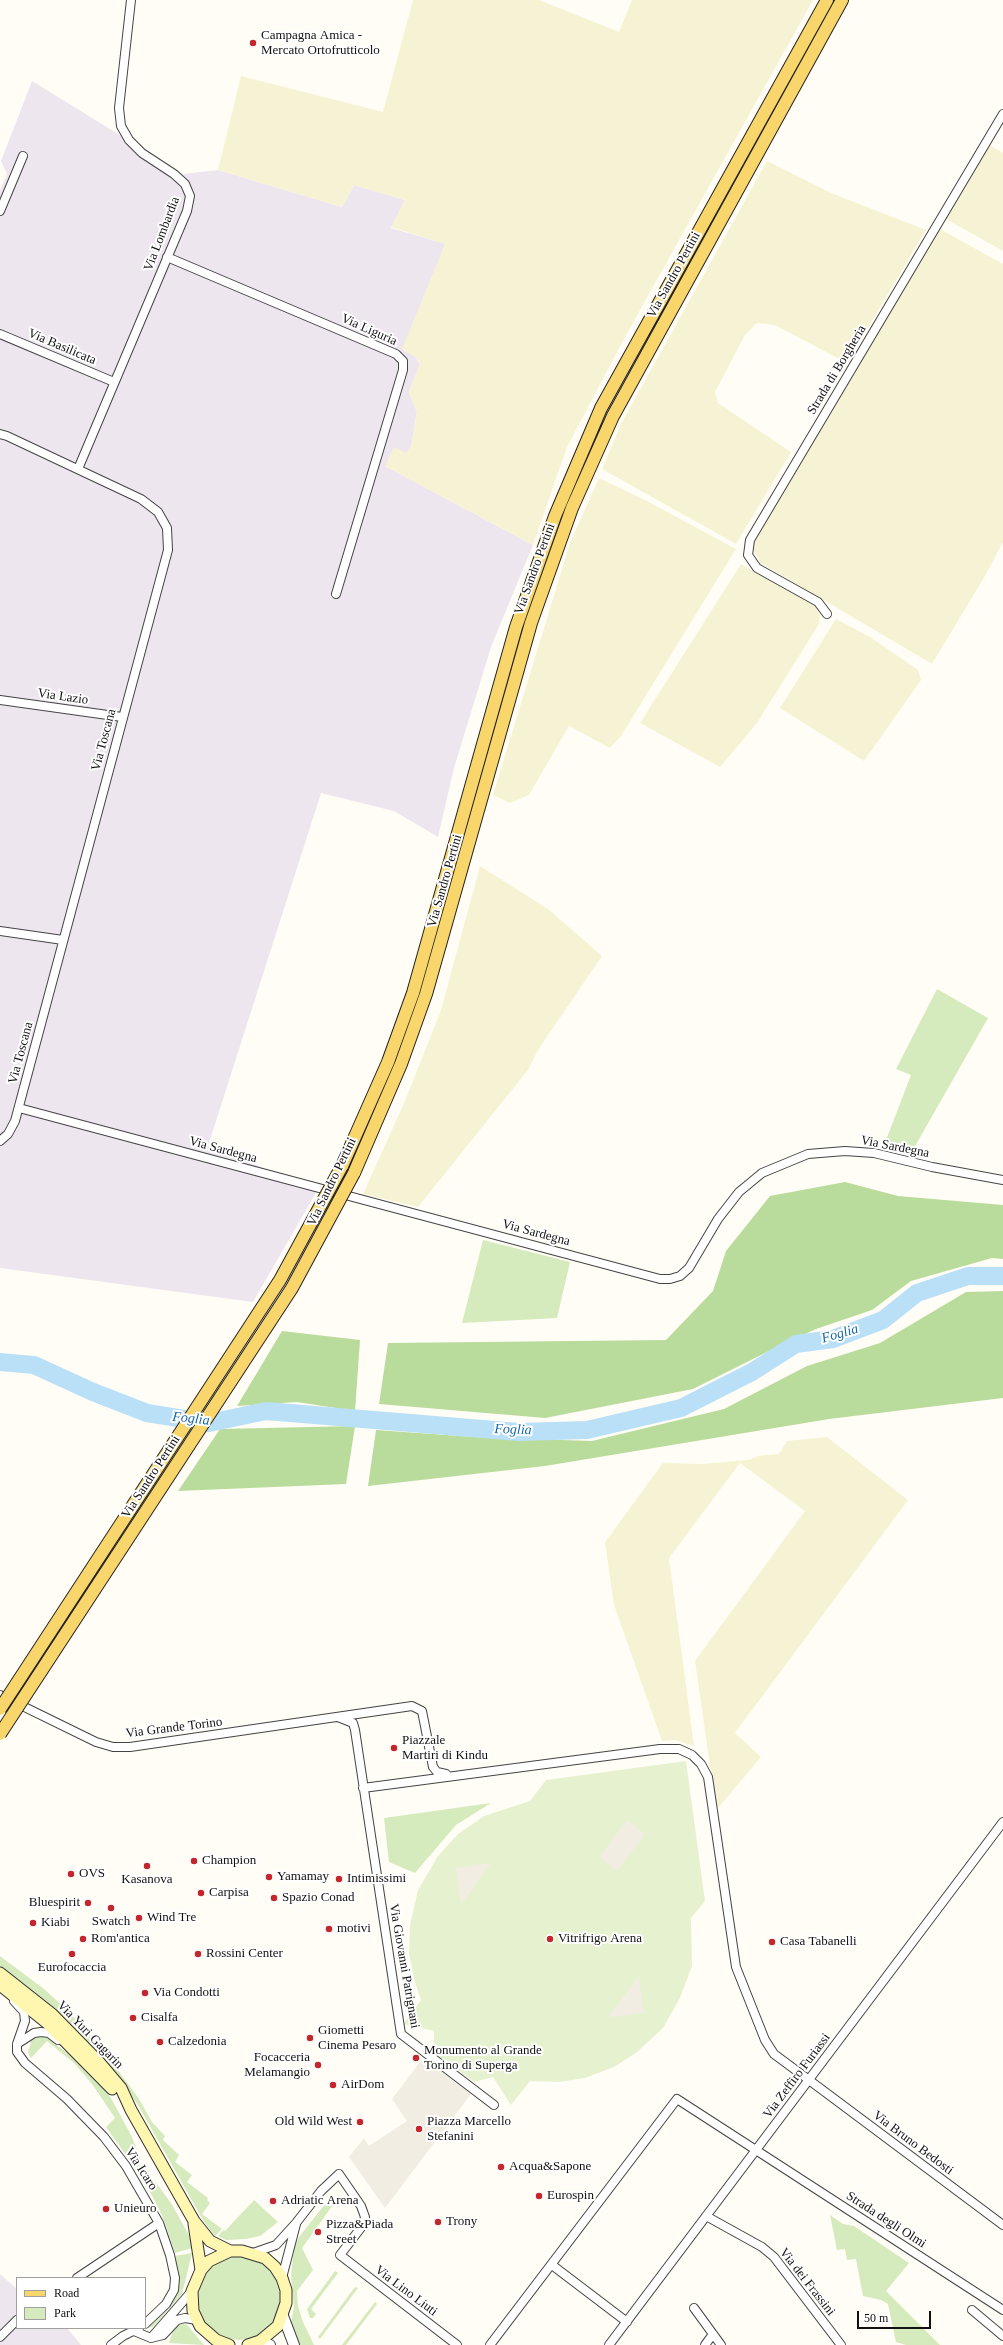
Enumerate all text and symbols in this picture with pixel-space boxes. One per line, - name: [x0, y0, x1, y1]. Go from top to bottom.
- place label: Campagna Amica - Mercato Ortofrutticolo: [261, 28, 380, 59]
- marker: Campagna Amica - Mercato Ortofrutticolo: [248, 38, 258, 48]
- street label: Via Lombardia: [141, 195, 183, 273]
- street label: Via Sandro Pertini: [644, 229, 704, 321]
- street label: Via Liguria: [339, 311, 399, 349]
- street label: Strada di Borgheria: [804, 322, 870, 418]
- street label: Via Basilicata: [26, 326, 98, 368]
- street label: Via Sandro Pertini: [511, 521, 559, 617]
- street label: Via Lazio: [37, 686, 89, 708]
- street label: Via Toscana: [88, 707, 120, 773]
- street label: Via Sandro Pertini: [424, 833, 466, 929]
- street label: Via Toscana: [5, 1020, 37, 1086]
- street label: Via Sardegna: [187, 1133, 259, 1167]
- street label: Via Sardegna: [859, 1133, 931, 1161]
- street label: Via Sandro Pertini: [304, 1135, 360, 1229]
- street label: Via Sardegna: [500, 1216, 572, 1250]
- water label: Foglia: [820, 1321, 860, 1347]
- water label: Foglia: [172, 1409, 210, 1429]
- water label: Foglia: [494, 1421, 532, 1439]
- street label: Via Sandro Pertini: [118, 1433, 184, 1521]
- street label: Via Grande Torino: [125, 1714, 223, 1742]
- place label: Piazzale Martiri di Kindu: [402, 1733, 488, 1764]
- marker: Piazzale Martiri di Kindu: [389, 1743, 399, 1753]
- place label: Champion: [202, 1853, 256, 1869]
- marker: Champion: [189, 1856, 199, 1866]
- marker: Kasanova: [142, 1861, 152, 1871]
- place label: OVS: [79, 1866, 105, 1882]
- marker: OVS: [66, 1869, 76, 1879]
- place label: Yamamay: [277, 1869, 329, 1885]
- place label: Intimissimi: [347, 1871, 406, 1887]
- place label: Kasanova: [121, 1872, 173, 1888]
- marker: Yamamay: [264, 1872, 274, 1882]
- marker: Intimissimi: [334, 1874, 344, 1884]
- place label: Carpisa: [209, 1885, 249, 1901]
- marker: Carpisa: [196, 1888, 206, 1898]
- place label: Spazio Conad: [282, 1890, 355, 1906]
- marker: Spazio Conad: [269, 1893, 279, 1903]
- place label: Bluespirit: [29, 1895, 80, 1911]
- marker: Bluespirit: [83, 1898, 93, 1908]
- street label: Via Giovanni Patrignani: [385, 1902, 423, 2030]
- marker: Swatch: [106, 1903, 116, 1913]
- place label: Wind Tre: [147, 1910, 196, 1926]
- marker: Wind Tre: [134, 1913, 144, 1923]
- place label: Swatch: [92, 1914, 130, 1930]
- place label: Kiabi: [41, 1915, 70, 1931]
- marker: Kiabi: [28, 1918, 38, 1928]
- place label: motivi: [337, 1921, 371, 1937]
- marker: motivi: [324, 1924, 334, 1934]
- place label: Rom'antica: [91, 1931, 150, 1947]
- place label: Vitrifrigo Arena: [558, 1931, 642, 1947]
- marker: Rom'antica: [78, 1934, 88, 1944]
- marker: Vitrifrigo Arena: [545, 1934, 555, 1944]
- place label: Casa Tabanelli: [780, 1934, 857, 1950]
- marker: Casa Tabanelli: [767, 1937, 777, 1947]
- place label: Rossini Center: [206, 1946, 283, 1962]
- marker: Eurofocaccia: [67, 1949, 77, 1959]
- marker: Rossini Center: [193, 1949, 203, 1959]
- place label: Eurofocaccia: [38, 1960, 106, 1976]
- place label: Via Condotti: [153, 1985, 220, 2001]
- marker: Via Condotti: [140, 1988, 150, 1998]
- street label: Via Yuri Gagarin: [54, 1998, 126, 2072]
- place label: Cisalfa: [141, 2010, 178, 2026]
- marker: Cisalfa: [128, 2013, 138, 2023]
- place label: Giometti Cinema Pesaro: [318, 2023, 396, 2054]
- street label: Via Zeffiro Furiassi: [760, 2030, 834, 2122]
- marker: Giometti Cinema Pesaro: [305, 2033, 315, 2043]
- place label: Calzedonia: [168, 2034, 226, 2050]
- marker: Calzedonia: [155, 2037, 165, 2047]
- place label: Monumento al Grande Torino di Superga: [424, 2043, 542, 2074]
- place label: Focacceria Melamangio: [244, 2050, 310, 2081]
- marker: Monumento al Grande Torino di Superga: [411, 2053, 421, 2063]
- marker: Focacceria Melamangio: [313, 2060, 323, 2070]
- place label: AirDom: [341, 2077, 384, 2093]
- marker: AirDom: [328, 2080, 338, 2090]
- street label: Via Bruno Bedosti: [870, 2108, 956, 2178]
- place label: Old Wild West: [275, 2114, 352, 2130]
- place label: Piazza Marcello Stefanini: [427, 2114, 511, 2145]
- marker: Old Wild West: [355, 2117, 365, 2127]
- marker: Piazza Marcello Stefanini: [414, 2124, 424, 2134]
- street label: Via Icaro: [121, 2145, 161, 2193]
- place label: Acqua&Sapone: [509, 2159, 591, 2175]
- marker: Acqua&Sapone: [496, 2162, 506, 2172]
- place label: Eurospin: [547, 2188, 594, 2204]
- street label: Strada degli Olmi: [843, 2188, 929, 2252]
- marker: Eurospin: [534, 2191, 544, 2201]
- place label: Adriatic Arena: [281, 2193, 359, 2209]
- marker: Adriatic Arena: [268, 2196, 278, 2206]
- place label: Unieuro: [114, 2201, 157, 2217]
- marker: Unieuro: [101, 2204, 111, 2214]
- place label: Trony: [446, 2214, 477, 2230]
- place label: Pizza&Piada Street: [326, 2217, 393, 2248]
- marker: Trony: [433, 2217, 443, 2227]
- marker: Pizza&Piada Street: [313, 2227, 323, 2237]
- street label: Via dei Frassini: [776, 2245, 838, 2319]
- street label: Via Lino Liuti: [372, 2262, 440, 2320]
- legend: [16, 2277, 146, 2329]
- text: Road: [54, 2286, 79, 2300]
- scale bar: [859, 2303, 933, 2329]
- text: Park: [54, 2306, 76, 2320]
- text: 50 m: [864, 2311, 888, 2325]

